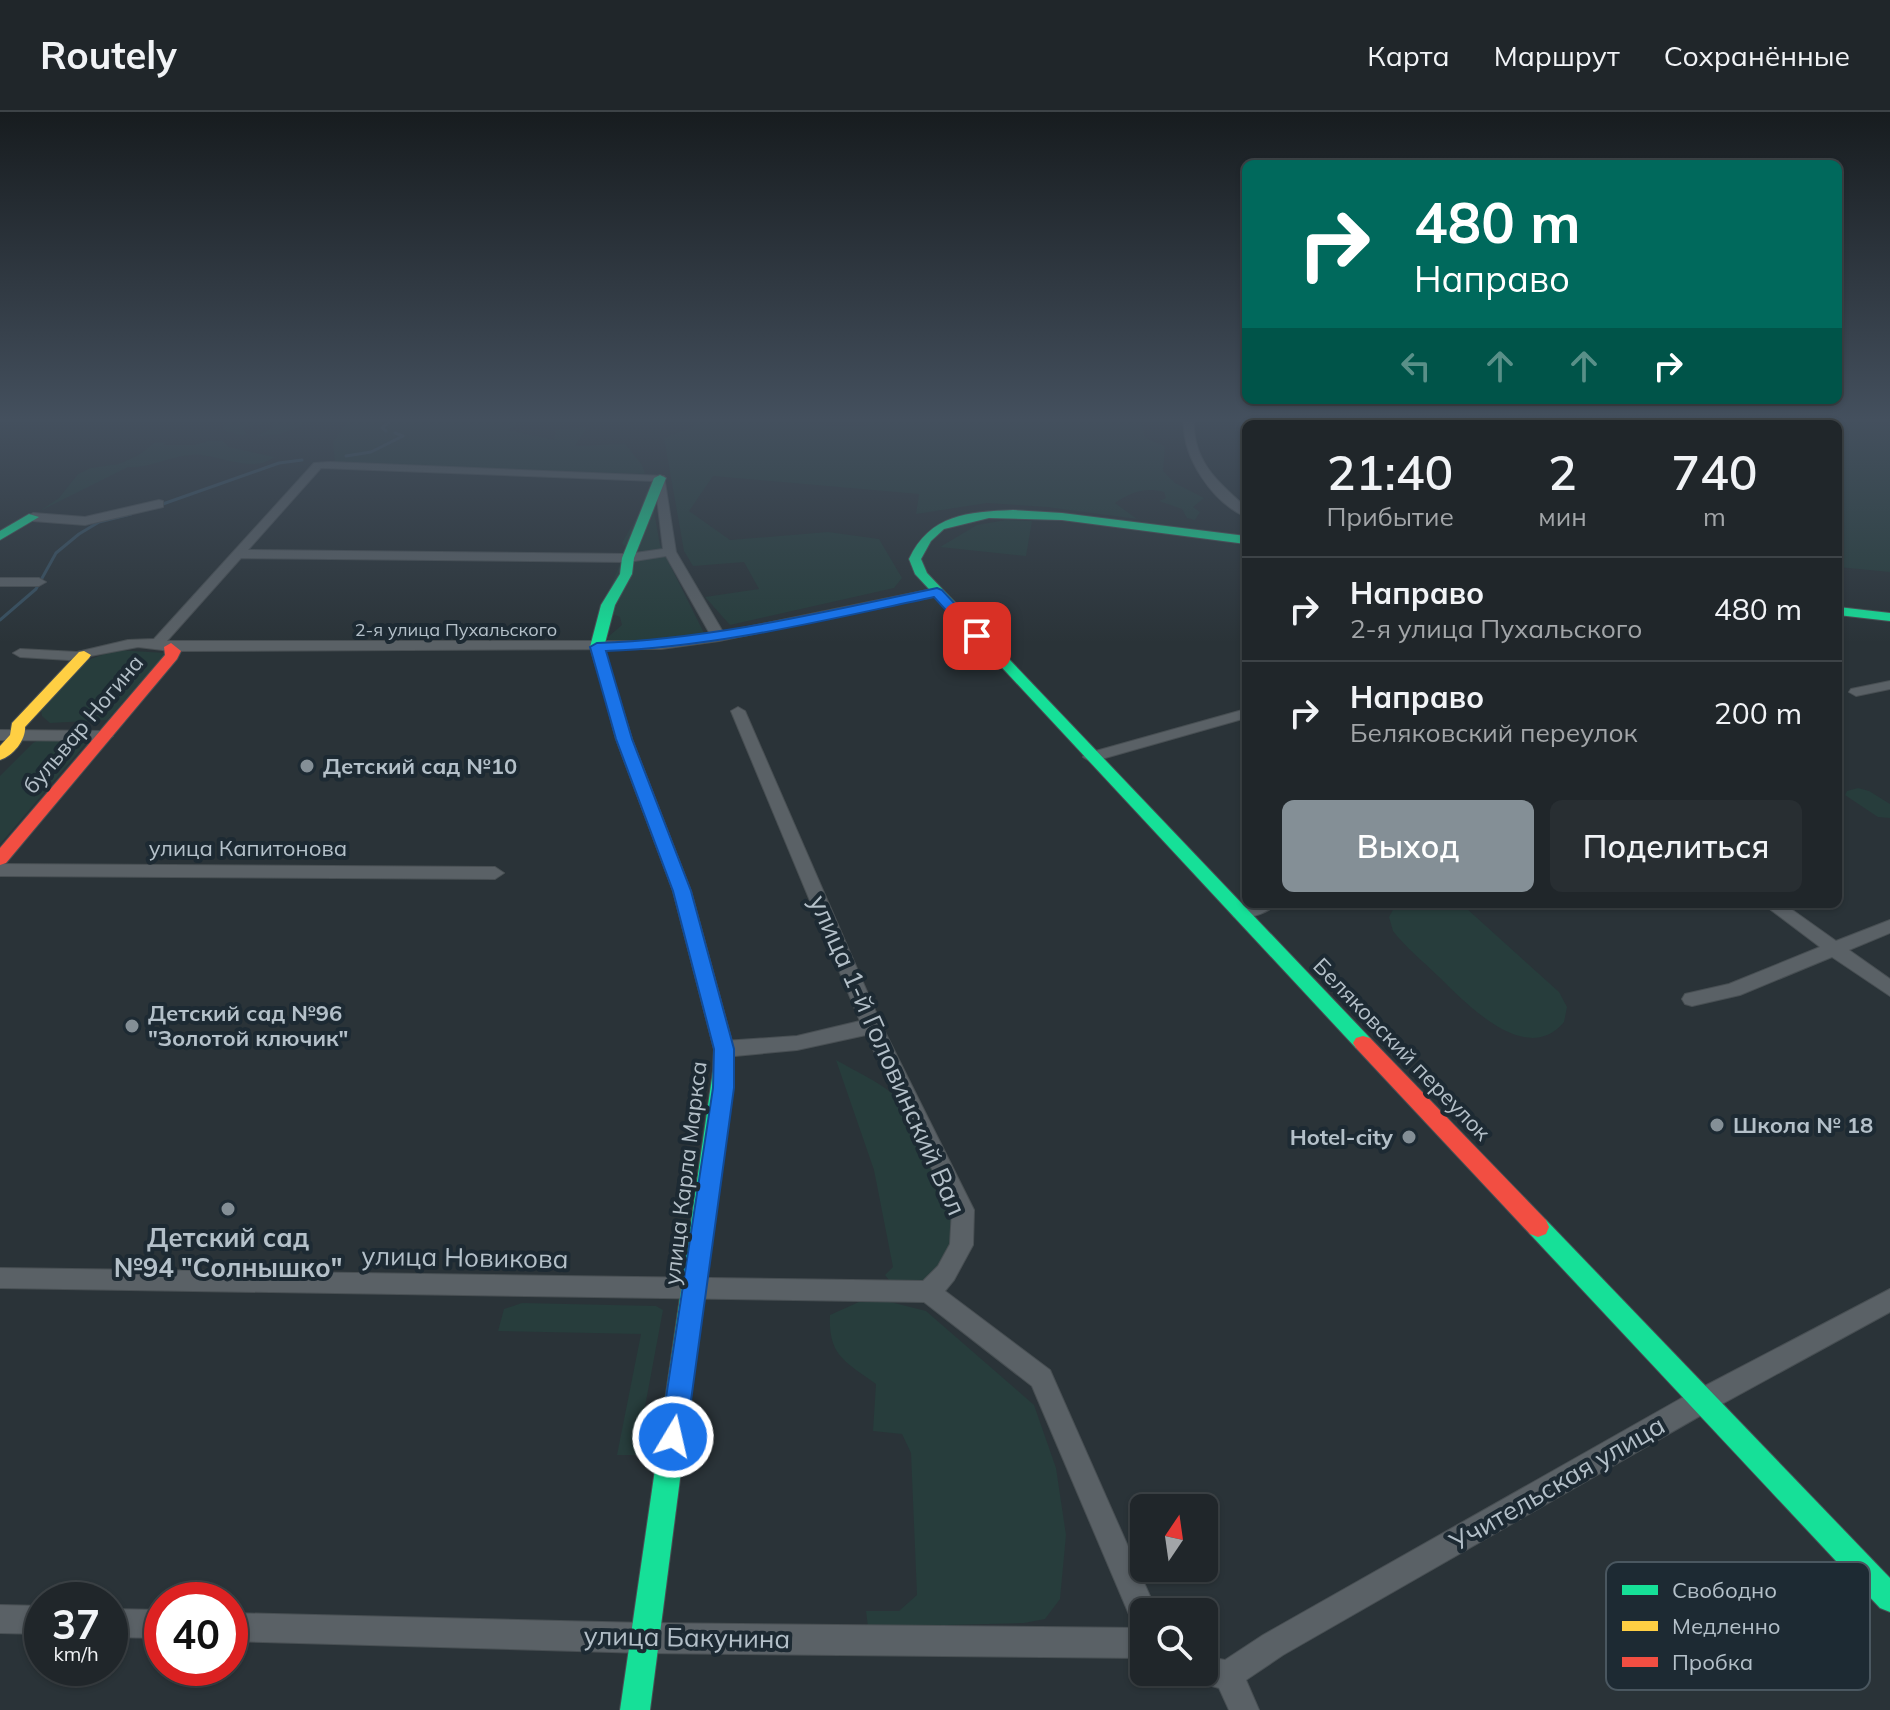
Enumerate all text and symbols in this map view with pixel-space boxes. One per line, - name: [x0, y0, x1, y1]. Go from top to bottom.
- text: Routely: [40, 31, 177, 79]
- text: Карта: [1367, 38, 1450, 73]
- text: Маршрут: [1494, 38, 1620, 73]
- text: Сохранённые: [1664, 38, 1850, 73]
- text: 480 m: [1414, 187, 1581, 257]
- icon: right: [1282, 192, 1386, 296]
- text: Направо: [1414, 256, 1570, 301]
- icon: left: [1394, 344, 1438, 388]
- icon: ahead: [1478, 344, 1522, 388]
- icon: ahead: [1562, 344, 1606, 388]
- icon: right: [1646, 344, 1690, 388]
- text: 21:40: [1327, 442, 1453, 502]
- text: 2: [1548, 442, 1577, 502]
- text: 740: [1671, 442, 1758, 502]
- text: Прибытие: [1326, 500, 1454, 533]
- text: мин: [1538, 500, 1587, 533]
- text: m: [1703, 500, 1726, 533]
- text: Направо: [1350, 574, 1484, 612]
- icon: right: [1282, 587, 1326, 631]
- text: 480 m: [1714, 590, 1802, 628]
- pin: [943, 602, 1011, 670]
- text: 2-я улица Пухальского: [1350, 612, 1642, 645]
- icon: arrive: [955, 614, 999, 658]
- street label: 2-я улица Пухальского: [355, 618, 557, 641]
- street label: бульвар Ногина: [17, 649, 149, 799]
- text: Направо: [1350, 678, 1484, 716]
- icon: right: [1282, 691, 1326, 735]
- text: 200 m: [1714, 694, 1802, 732]
- text: Беляковский переулок: [1350, 716, 1638, 749]
- place label: Детский сад №10: [323, 752, 517, 780]
- marker: Детский сад №10: [298, 757, 316, 775]
- button: Выход: [1282, 800, 1534, 892]
- button: Поделиться: [1550, 800, 1802, 892]
- street label: улица Капитонова: [149, 834, 347, 862]
- street label: улица 1-й Головинский Вал: [802, 890, 974, 1220]
- street label: Беляковский переулок: [1307, 952, 1497, 1146]
- place label: Детский сад №96 "Золотой ключик": [148, 999, 348, 1052]
- marker: Детский сад №96 "Золотой ключик": [123, 1017, 141, 1035]
- street label: улица Карла Маркса: [657, 1060, 713, 1286]
- place label: Школа № 18: [1733, 1111, 1873, 1139]
- marker: Школа № 18: [1708, 1116, 1726, 1134]
- place label: Hotel-city: [1290, 1123, 1393, 1151]
- marker: Hotel-city: [1400, 1128, 1418, 1146]
- marker: Детский сад №94 "Солнышко": [219, 1200, 237, 1218]
- place label: Детский сад №94 "Солнышко": [114, 1221, 342, 1284]
- street label: улица Новикова: [361, 1239, 569, 1275]
- position arrow: [631, 1395, 715, 1479]
- street label: Учительская улица: [1443, 1408, 1670, 1559]
- north arrow: [1130, 1494, 1218, 1582]
- map controls: [1130, 1494, 1218, 1686]
- legend: [1606, 1562, 1870, 1690]
- text: Свободно: [1672, 1576, 1777, 1604]
- speed limit sign: 40: [144, 1582, 248, 1686]
- button: search: [1130, 1598, 1218, 1686]
- text: 37: [52, 1599, 100, 1649]
- text: Медленно: [1672, 1612, 1781, 1640]
- street label: улица Бакунина: [583, 1619, 791, 1655]
- text: km/h: [53, 1641, 99, 1666]
- text: Пробка: [1672, 1648, 1753, 1676]

